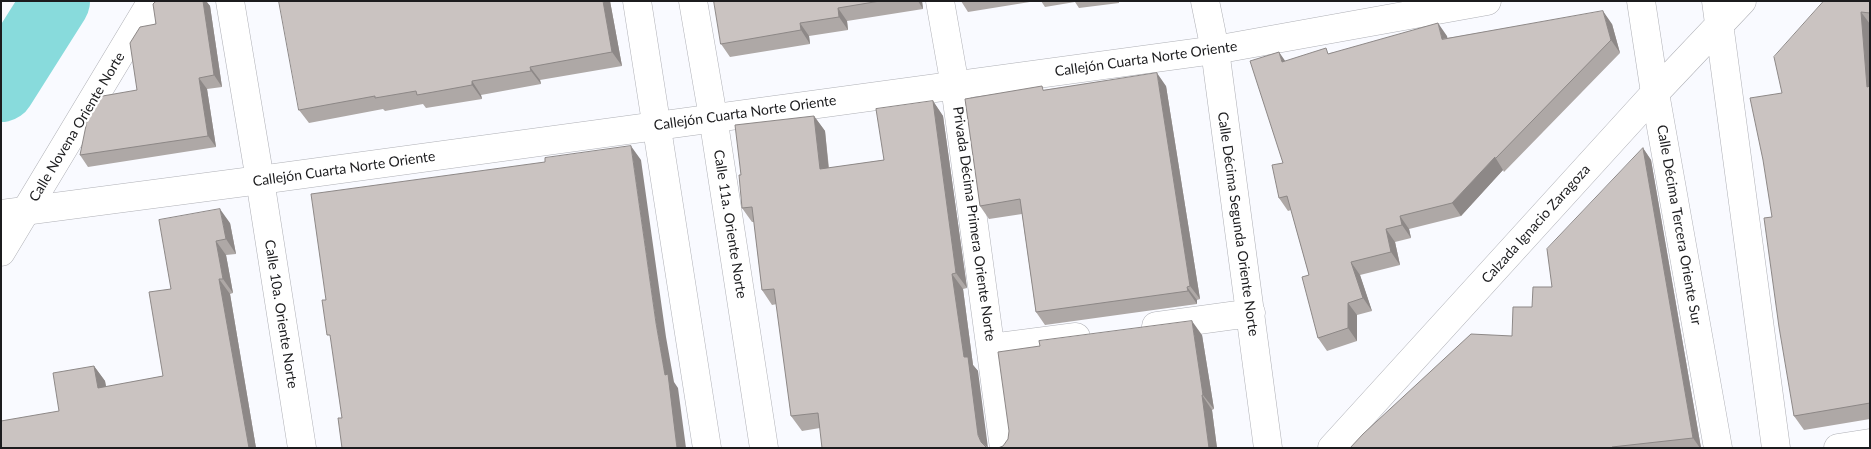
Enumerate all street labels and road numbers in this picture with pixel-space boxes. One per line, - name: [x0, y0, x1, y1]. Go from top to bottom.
- street label: Callejón Cuarta Norte Oriente: [1054, 38, 1238, 80]
- street label: Calle Novena Oriente Norte: [26, 49, 128, 205]
- street label: Callejón Cuarta Norte Oriente: [653, 92, 837, 134]
- street label: Privada Décima Primera Oriente Norte: [949, 106, 999, 342]
- street label: Calle Décima Segunda Oriente Norte: [1214, 111, 1262, 337]
- street label: Calle Décima Tercera Oriente Sur: [1653, 124, 1705, 326]
- street label: Callejón Cuarta Norte Oriente: [252, 148, 436, 190]
- street label: Calle 11a. Oriente Norte: [710, 148, 750, 300]
- street label: Calzada Ignacio Zaragoza: [1478, 161, 1594, 287]
- street label: Calle 10a. Oriente Norte: [261, 238, 301, 390]

